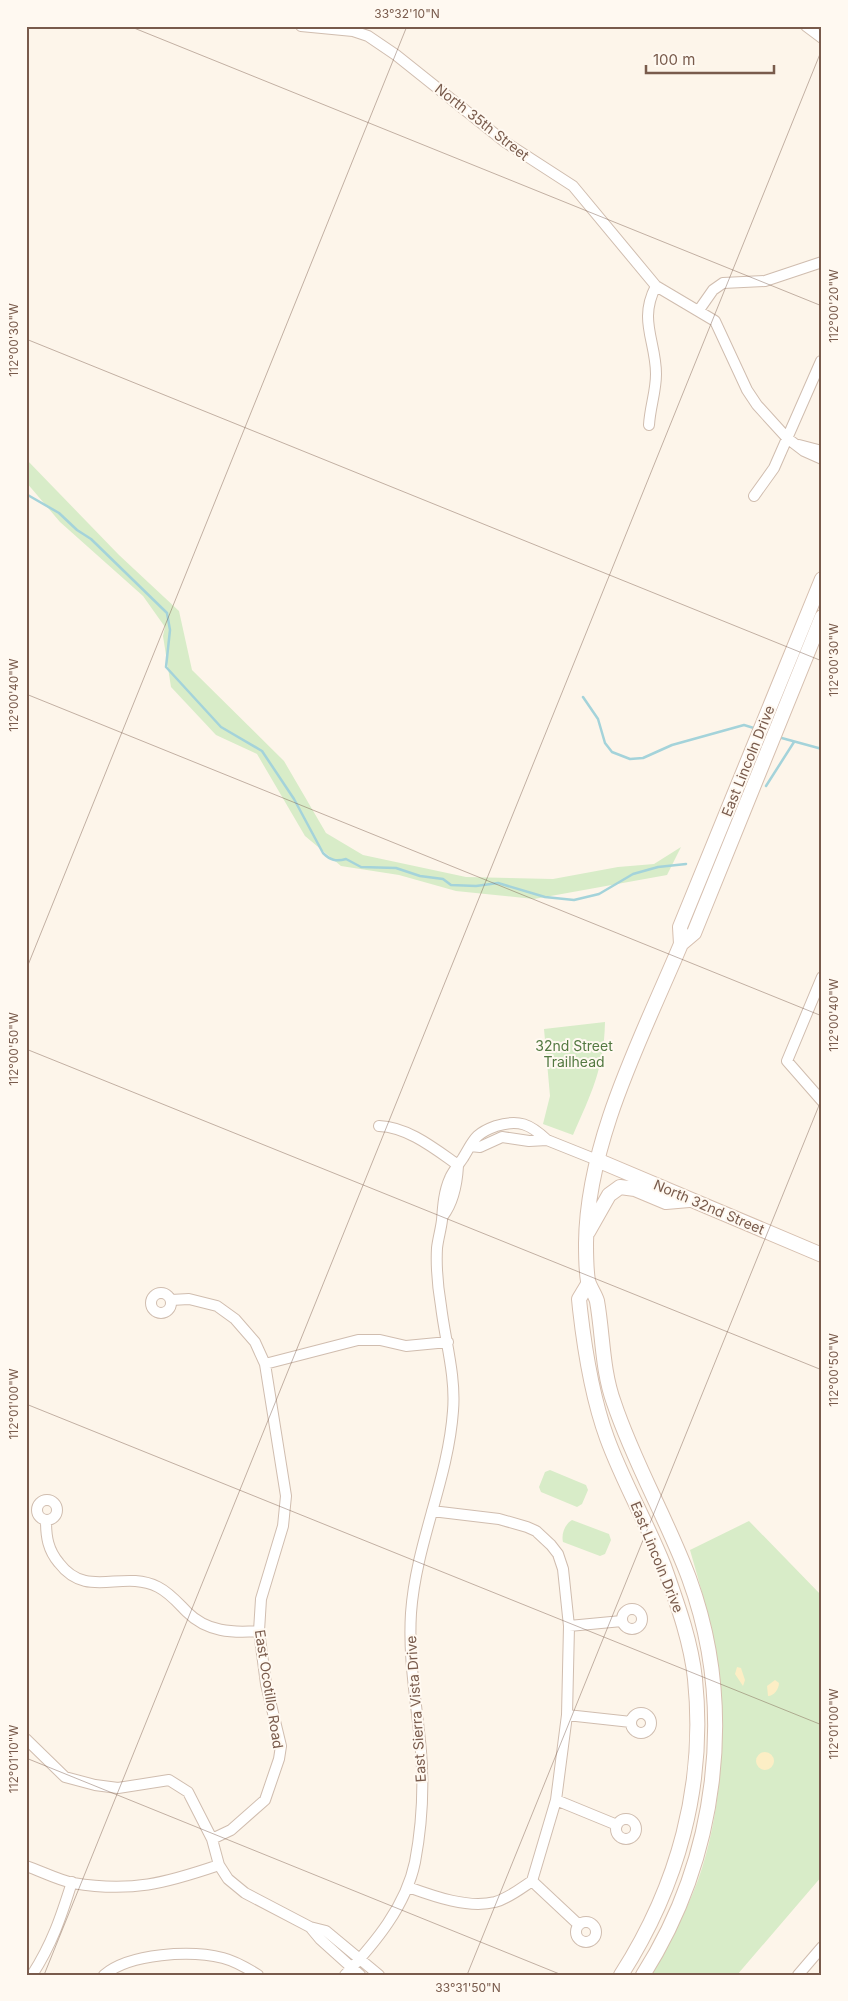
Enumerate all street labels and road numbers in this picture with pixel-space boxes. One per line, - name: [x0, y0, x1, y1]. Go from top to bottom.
- street label: North 35th Street: [432, 80, 533, 164]
- street label: East Lincoln Drive: [717, 703, 778, 819]
- street label: North 32nd Street: [651, 1176, 768, 1238]
- street label: East Lincoln Drive: [627, 1499, 688, 1615]
- street label: East Ocotillo Road: [252, 1628, 287, 1750]
- street label: East Sierra Vista Drive: [402, 1635, 429, 1783]

